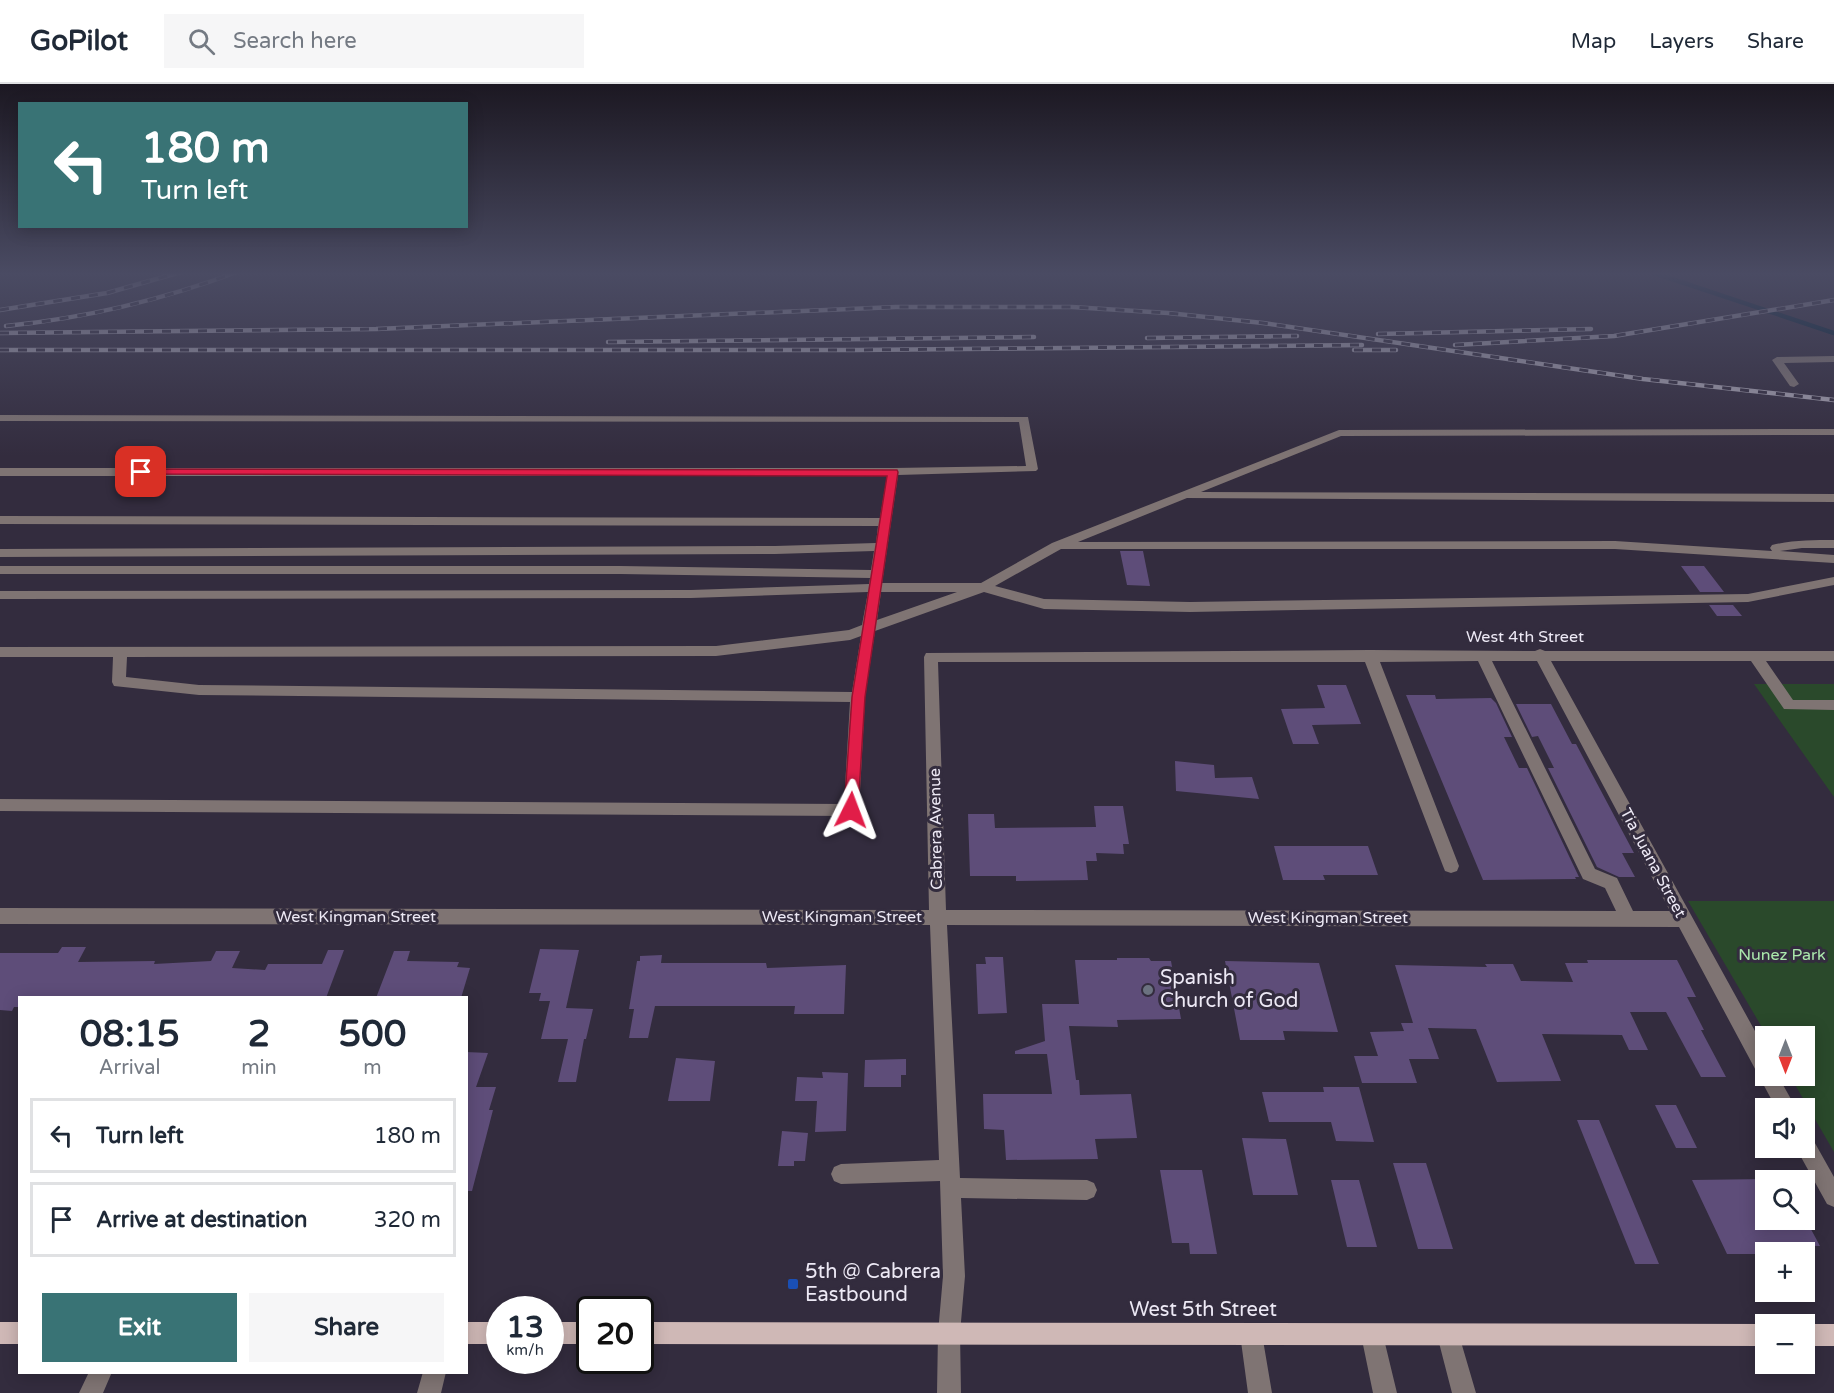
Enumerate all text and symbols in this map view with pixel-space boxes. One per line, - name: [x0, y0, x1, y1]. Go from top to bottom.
- search box: [164, 14, 584, 68]
- text: GoPilot: [30, 24, 128, 58]
- icon: search: [185, 25, 218, 58]
- text: Search here: [233, 28, 357, 54]
- text: Map: [1571, 29, 1616, 54]
- text: Layers: [1649, 29, 1714, 54]
- text: Share: [1747, 29, 1804, 54]
- text: 180 m: [141, 123, 270, 174]
- icon: left: [42, 126, 120, 204]
- text: Turn left: [141, 174, 248, 207]
- pin: [115, 446, 166, 497]
- icon: arrive: [124, 455, 157, 488]
- street label: West 4th Street: [1466, 627, 1584, 647]
- street label: Cabrera Avenue: [925, 768, 947, 890]
- position arrow: [819, 778, 883, 842]
- street label: Tia Juana Street: [1616, 805, 1690, 921]
- street label: West Kingman Street: [276, 907, 436, 927]
- street label: West Kingman Street: [762, 907, 922, 927]
- street label: West Kingman Street: [1248, 908, 1408, 928]
- park label: Nunez Park: [1738, 945, 1826, 965]
- place label: Spanish Church of God: [1160, 966, 1298, 1013]
- marker: Spanish Church of God: [1141, 983, 1155, 997]
- text: 08:15: [80, 1013, 180, 1056]
- text: 2: [248, 1013, 270, 1056]
- text: 500: [338, 1013, 406, 1056]
- north arrow: [1755, 1026, 1815, 1086]
- map controls: [1755, 1026, 1815, 1374]
- text: Arrival: [99, 1056, 161, 1080]
- text: min: [241, 1056, 277, 1080]
- text: m: [363, 1056, 382, 1080]
- button: sound: [1755, 1098, 1815, 1158]
- icon: left: [45, 1119, 78, 1152]
- text: Turn left: [96, 1123, 184, 1149]
- text: 180 m: [374, 1123, 441, 1149]
- button: search: [1755, 1170, 1815, 1230]
- icon: arrive: [45, 1203, 78, 1236]
- text: Arrive at destination: [96, 1207, 307, 1233]
- text: 320 m: [374, 1207, 441, 1233]
- button: +: [1755, 1242, 1815, 1302]
- place label: 5th @ Cabrera Eastbound: [805, 1260, 941, 1307]
- marker: 5th @ Cabrera Eastbound: [786, 1277, 800, 1291]
- button: Exit: [42, 1293, 237, 1362]
- button: Share: [249, 1293, 444, 1362]
- speed limit sign: 20: [576, 1296, 654, 1374]
- street label: West 5th Street: [1129, 1298, 1277, 1322]
- text: 13: [506, 1309, 544, 1346]
- button: −: [1755, 1314, 1815, 1374]
- text: km/h: [506, 1341, 544, 1359]

